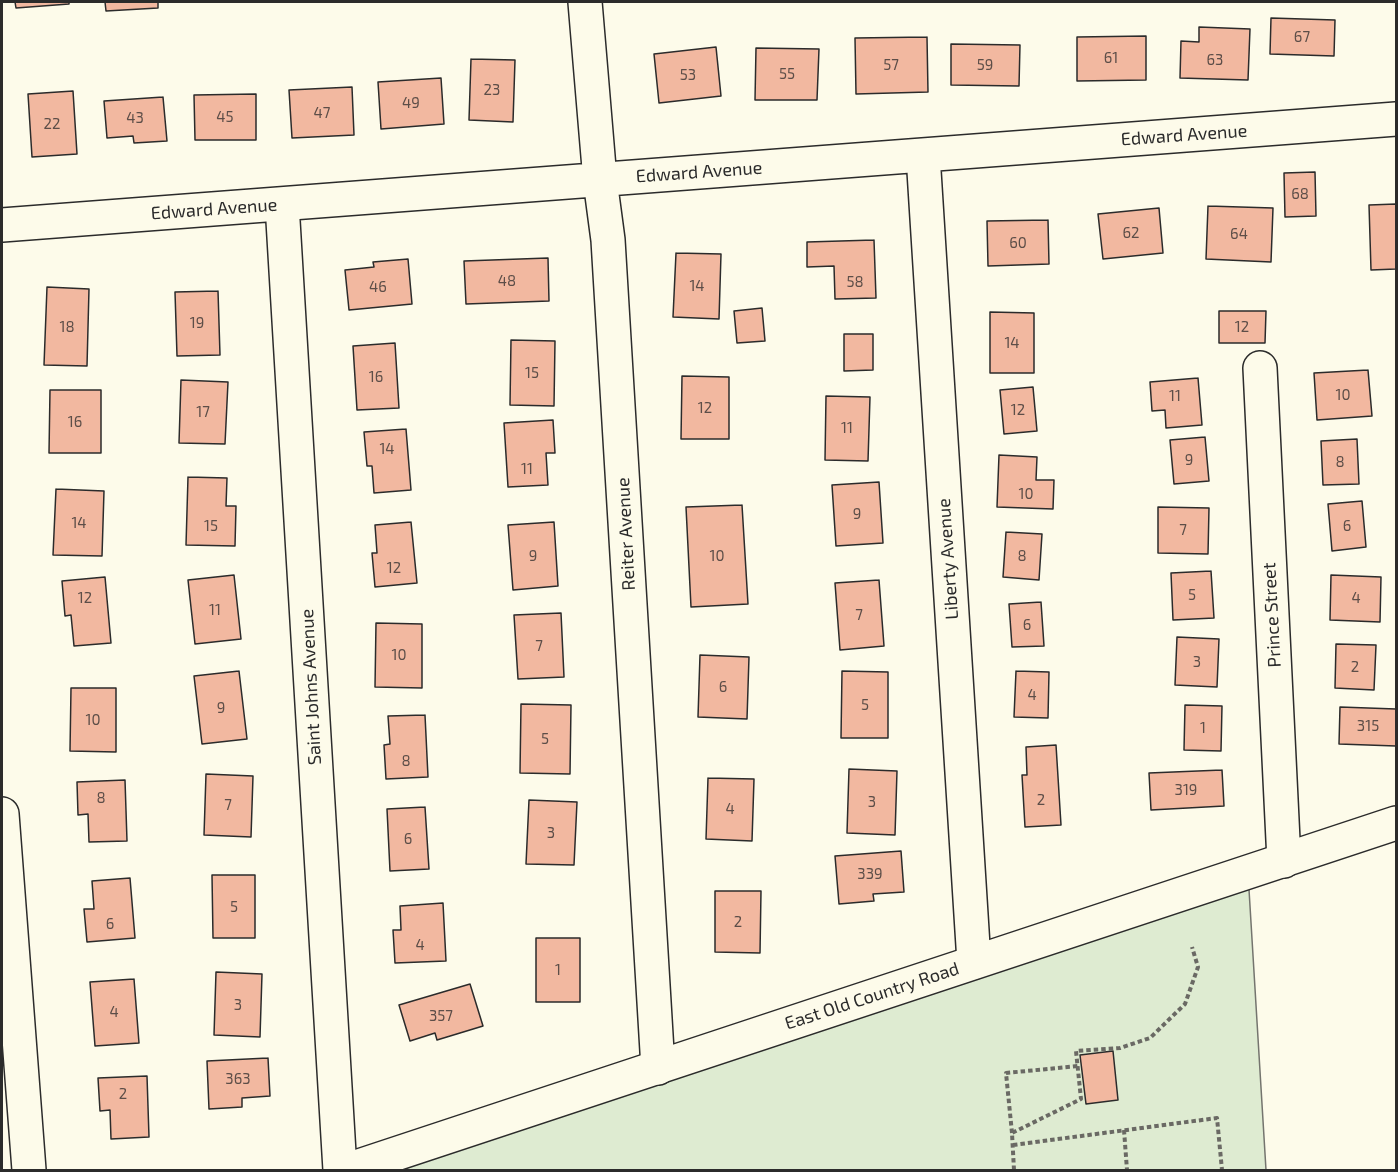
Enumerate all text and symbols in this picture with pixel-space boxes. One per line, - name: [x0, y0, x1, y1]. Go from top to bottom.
- house number: 67: [1294, 28, 1310, 46]
- house number: 61: [1104, 49, 1118, 67]
- house number: 63: [1207, 51, 1223, 69]
- house number: 57: [883, 56, 899, 74]
- house number: 59: [977, 56, 993, 74]
- house number: 55: [779, 65, 795, 83]
- house number: 53: [680, 66, 696, 84]
- house number: 23: [484, 81, 500, 99]
- house number: 49: [402, 94, 420, 112]
- house number: 47: [314, 104, 330, 122]
- house number: 45: [216, 108, 234, 126]
- house number: 43: [126, 109, 144, 127]
- house number: 22: [44, 115, 60, 133]
- street label: Edward Avenue: [1120, 120, 1248, 150]
- street label: Edward Avenue: [635, 157, 763, 187]
- house number: 68: [1291, 185, 1309, 203]
- street label: Edward Avenue: [150, 194, 278, 224]
- house number: 62: [1122, 224, 1140, 242]
- house number: 64: [1230, 225, 1248, 243]
- house number: 60: [1009, 234, 1027, 252]
- house number: 48: [498, 272, 516, 290]
- house number: 58: [846, 273, 864, 291]
- house number: 14: [689, 277, 705, 295]
- house number: 46: [369, 278, 387, 296]
- house number: 19: [190, 314, 204, 332]
- house number: 18: [59, 318, 75, 336]
- house number: 12: [1235, 318, 1249, 336]
- house number: 14: [1004, 334, 1020, 352]
- house number: 15: [525, 364, 539, 382]
- house number: 16: [369, 368, 383, 386]
- house number: 10: [1335, 386, 1351, 404]
- house number: 11: [1169, 387, 1181, 405]
- house number: 12: [698, 399, 712, 417]
- house number: 12: [1011, 401, 1025, 419]
- house number: 17: [196, 403, 210, 421]
- house number: 16: [68, 413, 82, 431]
- house number: 11: [841, 419, 853, 437]
- house number: 14: [379, 440, 395, 458]
- house number: 9: [1185, 451, 1193, 469]
- house number: 8: [1335, 453, 1345, 471]
- house number: 11: [521, 460, 533, 478]
- street label: Reiter Avenue: [612, 477, 640, 591]
- house number: 10: [1018, 485, 1034, 503]
- street label: Liberty Avenue: [933, 498, 963, 620]
- house number: 9: [853, 505, 861, 523]
- house number: 14: [71, 514, 87, 532]
- house number: 15: [204, 517, 218, 535]
- house number: 6: [1343, 517, 1351, 535]
- house number: 7: [1179, 521, 1187, 539]
- house number: 9: [529, 547, 537, 565]
- house number: 10: [709, 547, 725, 565]
- house number: 8: [1017, 547, 1027, 565]
- house number: 12: [387, 559, 401, 577]
- street label: Prince Street: [1258, 562, 1286, 668]
- house number: 5: [1188, 586, 1196, 604]
- house number: 12: [78, 589, 92, 607]
- house number: 4: [1351, 589, 1361, 607]
- house number: 11: [209, 601, 221, 619]
- house number: 7: [855, 606, 863, 624]
- street label: Saint Johns Avenue: [296, 608, 326, 766]
- house number: 6: [1023, 616, 1031, 634]
- house number: 7: [535, 637, 543, 655]
- house number: 10: [391, 646, 407, 664]
- house number: 3: [1193, 653, 1201, 671]
- house number: 2: [1351, 658, 1359, 676]
- house number: 6: [719, 678, 727, 696]
- house number: 4: [1027, 686, 1037, 704]
- house number: 5: [861, 696, 869, 714]
- house number: 9: [217, 699, 225, 717]
- house number: 10: [85, 711, 101, 729]
- house number: 315: [1357, 717, 1379, 735]
- house number: 1: [1200, 719, 1206, 737]
- house number: 5: [541, 730, 549, 748]
- house number: 8: [401, 752, 411, 770]
- house number: 319: [1175, 781, 1197, 799]
- house number: 8: [96, 789, 106, 807]
- house number: 2: [1037, 791, 1045, 809]
- house number: 3: [868, 793, 876, 811]
- house number: 7: [224, 796, 232, 814]
- house number: 4: [725, 800, 735, 818]
- house number: 3: [547, 824, 555, 842]
- house number: 6: [404, 830, 412, 848]
- house number: 339: [857, 865, 883, 883]
- house number: 5: [230, 898, 238, 916]
- house number: 2: [734, 913, 742, 931]
- house number: 6: [106, 915, 114, 933]
- house number: 4: [415, 936, 425, 954]
- street label: East Old Country Road: [782, 958, 962, 1034]
- house number: 1: [555, 961, 561, 979]
- house number: 3: [234, 996, 242, 1014]
- house number: 4: [109, 1003, 119, 1021]
- house number: 357: [429, 1007, 453, 1025]
- house number: 363: [225, 1070, 251, 1088]
- house number: 2: [119, 1085, 127, 1103]

